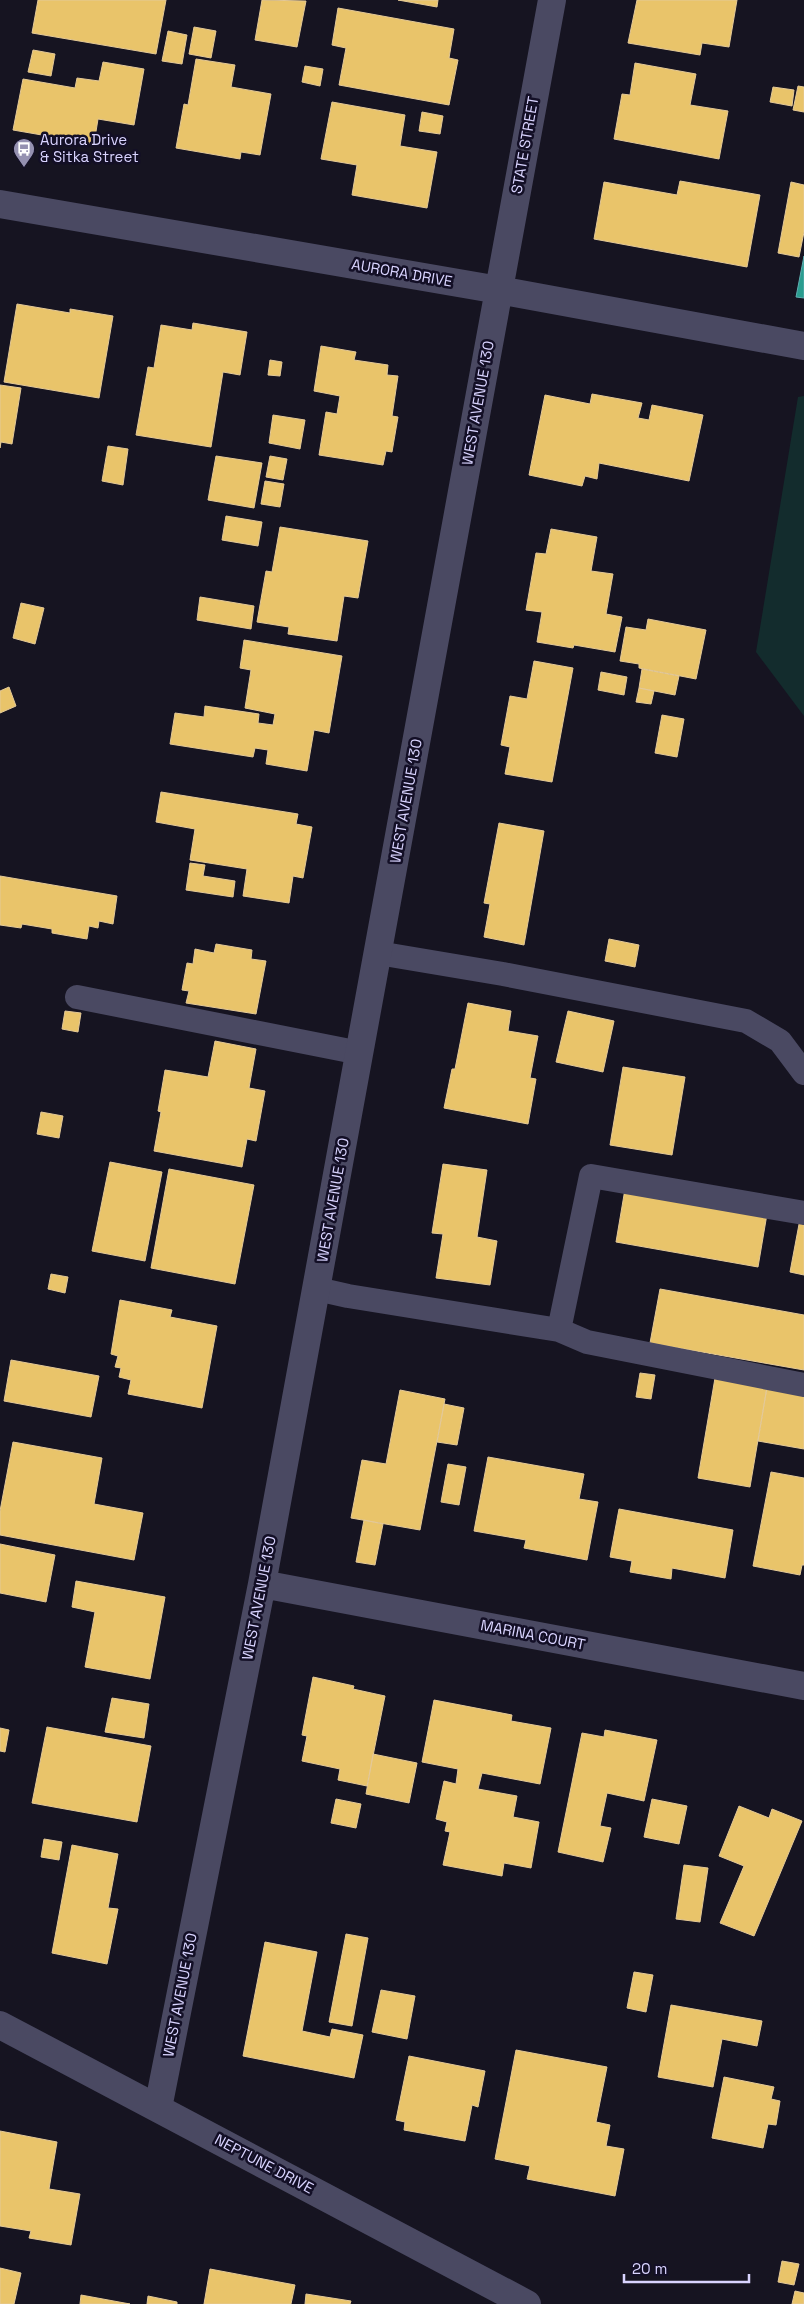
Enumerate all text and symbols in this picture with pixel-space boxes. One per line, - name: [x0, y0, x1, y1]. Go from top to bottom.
- street label: STATE STREET: [507, 95, 542, 195]
- place label: Aurora Drive & Sitka Street: [40, 130, 139, 166]
- bus stop icon: Aurora Drive & Sitka Street: [12, 137, 36, 168]
- street label: AURORA DRIVE: [350, 254, 454, 291]
- street label: WEST AVENUE 130: [457, 339, 498, 467]
- street label: WEST AVENUE 130: [385, 737, 426, 865]
- street label: WEST AVENUE 130: [312, 1136, 353, 1264]
- street label: WEST AVENUE 130: [237, 1534, 280, 1662]
- street label: MARINA COURT: [479, 1615, 587, 1654]
- street label: WEST AVENUE 130: [158, 1931, 201, 2059]
- street label: NEPTUNE DRIVE: [212, 2130, 317, 2198]
- scale bar: [624, 2252, 749, 2284]
- text: 20 m: [632, 2259, 667, 2278]

